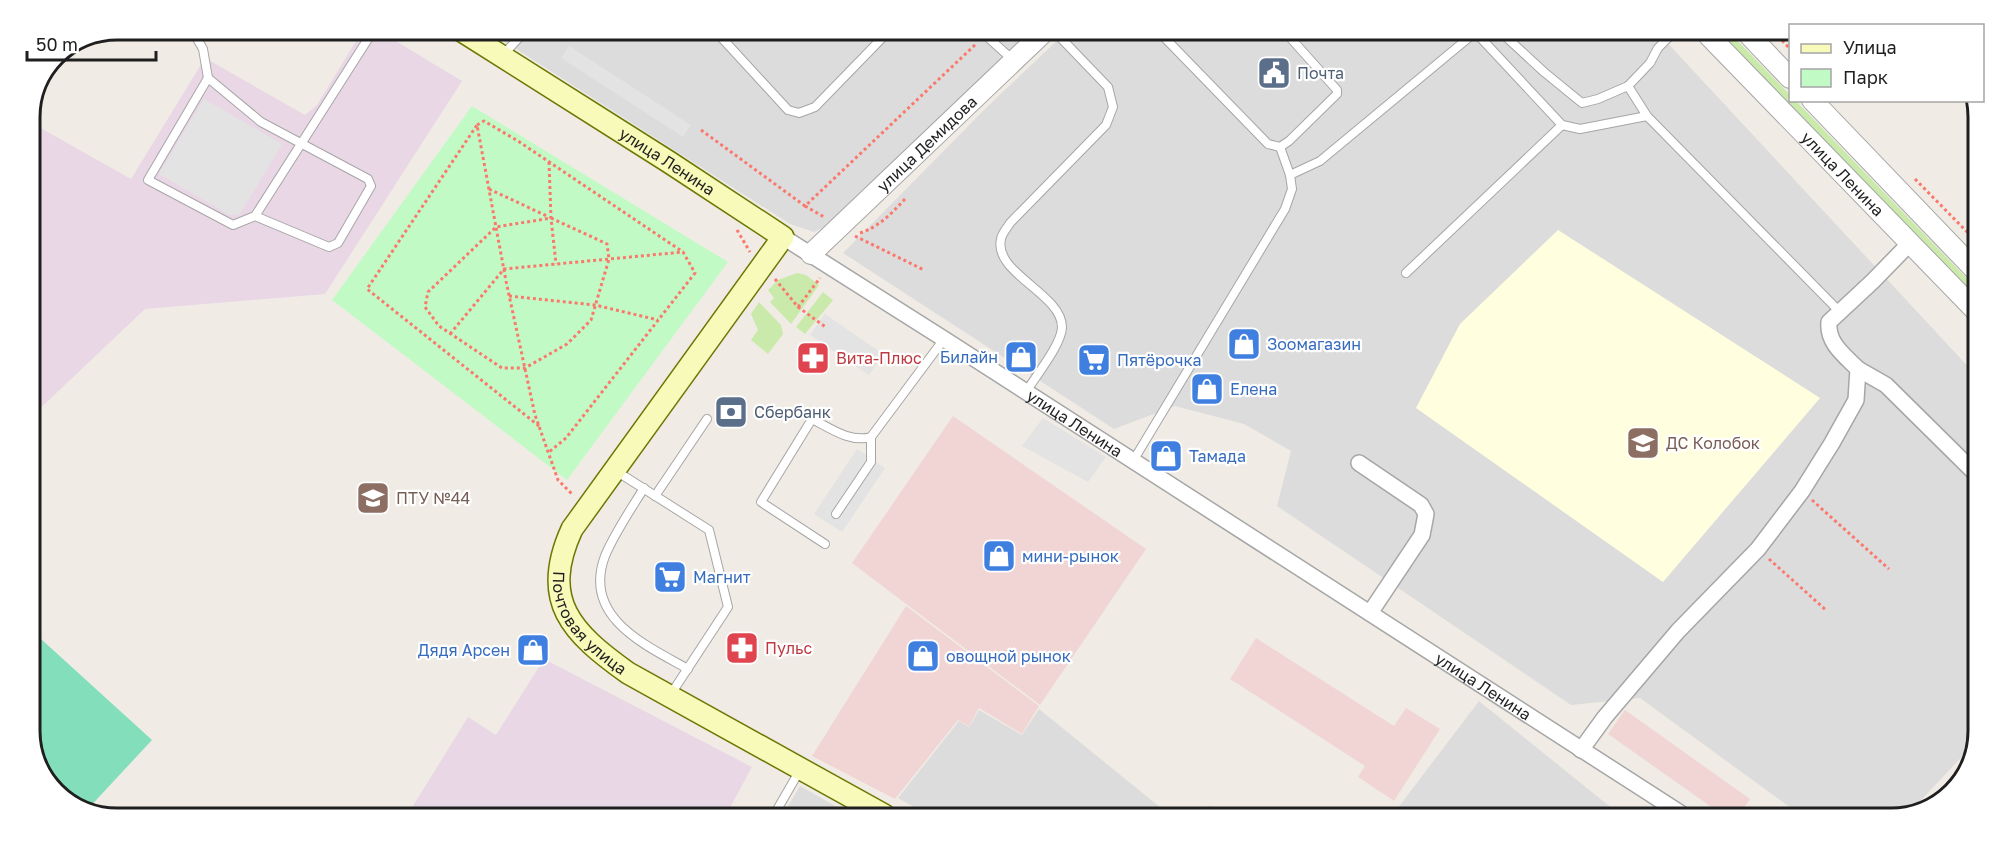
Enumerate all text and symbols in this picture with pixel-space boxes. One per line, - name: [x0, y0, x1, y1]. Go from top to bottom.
- scale bar: [27, 24, 156, 62]
- legend: [1789, 24, 1984, 102]
- text: 50 m: [36, 33, 78, 55]
- text: Улица: [1843, 36, 1897, 58]
- public building icon: Почта: [1256, 55, 1292, 91]
- place label: Почта: [1297, 63, 1344, 83]
- text: Парк: [1843, 66, 1888, 88]
- street label: улица Демидова: [873, 91, 981, 196]
- street label: улица Ленина: [616, 123, 719, 200]
- street label: улица Ленина: [1797, 127, 1888, 220]
- shop icon: Зоомагазин: [1226, 326, 1262, 362]
- place label: Зоомагазин: [1267, 334, 1361, 354]
- shop icon: Билайн: [1003, 339, 1039, 375]
- pharmacy icon: Вита-Плюс: [795, 340, 831, 376]
- supermarket icon: Пятёрочка: [1076, 342, 1112, 378]
- place label: Билайн: [940, 347, 998, 367]
- place label: Вита-Плюс: [836, 348, 922, 368]
- place label: Пятёрочка: [1117, 350, 1201, 370]
- shop icon: Елена: [1189, 371, 1225, 407]
- place label: Елена: [1230, 379, 1277, 399]
- street label: улица Ленина: [1023, 385, 1126, 461]
- bank icon: Сбербанк: [713, 394, 749, 430]
- place label: Сбербанк: [754, 402, 831, 422]
- school or university icon: ДС Колобок: [1625, 425, 1661, 461]
- place label: ДС Колобок: [1666, 433, 1760, 453]
- shop icon: Тамада: [1148, 438, 1184, 474]
- place label: Тамада: [1189, 446, 1246, 466]
- school or university icon: ПТУ №44: [355, 480, 391, 516]
- place label: ПТУ №44: [396, 488, 470, 508]
- shop icon: мини-рынок: [981, 538, 1017, 574]
- place label: мини-рынок: [1022, 546, 1119, 566]
- supermarket icon: Магнит: [652, 559, 688, 595]
- place label: Магнит: [693, 567, 751, 587]
- street label: Почтовая улица: [549, 571, 631, 679]
- pharmacy icon: Пульс: [724, 630, 760, 666]
- shop icon: Дядя Арсен: [515, 632, 551, 668]
- place label: Пульс: [765, 638, 813, 658]
- shop icon: овощной рынок: [905, 638, 941, 674]
- place label: Дядя Арсен: [418, 640, 510, 660]
- place label: овощной рынок: [946, 646, 1071, 666]
- street label: улица Ленина: [1432, 648, 1535, 724]

